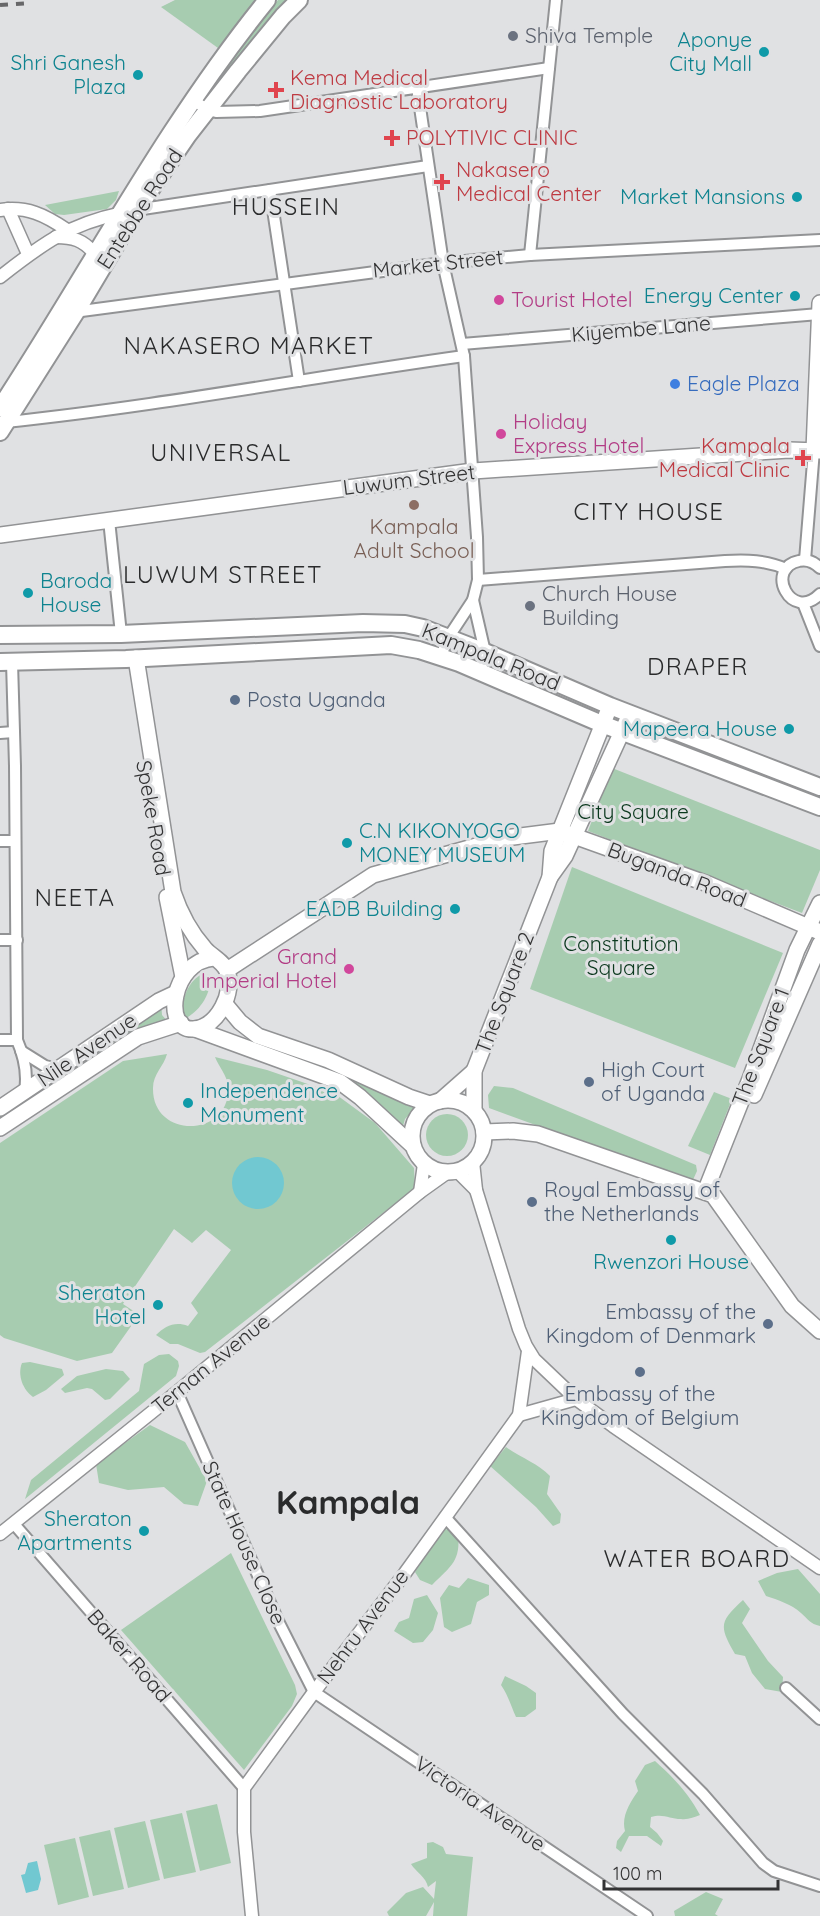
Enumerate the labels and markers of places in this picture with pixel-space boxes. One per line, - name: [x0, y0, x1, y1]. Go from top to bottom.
- place label: Shiva Temple: [525, 22, 653, 48]
- place label: Aponye City Mall: [669, 26, 752, 76]
- marker: Shiva Temple: [506, 29, 520, 43]
- marker: Aponye City Mall: [757, 45, 771, 59]
- place label: Shri Ganesh Plaza: [11, 49, 126, 99]
- place label: Kema Medical Diagnostic Laboratory: [290, 64, 508, 114]
- marker: Shri Ganesh Plaza: [131, 68, 145, 82]
- marker: Kema Medical Diagnostic Laboratory: [267, 81, 285, 99]
- place label: POLYTIVIC CLINIC: [406, 124, 578, 150]
- marker: POLYTIVIC CLINIC: [383, 129, 401, 147]
- place label: Nakasero Medical Center: [456, 156, 601, 206]
- marker: Nakasero Medical Center: [433, 173, 451, 191]
- place label: Market Mansions: [620, 183, 785, 209]
- marker: Market Mansions: [790, 190, 804, 204]
- place label: Energy Center: [644, 282, 783, 308]
- place label: Tourist Hotel: [511, 286, 633, 312]
- marker: Energy Center: [788, 289, 802, 303]
- marker: Tourist Hotel: [492, 293, 506, 307]
- place label: Eagle Plaza: [687, 370, 800, 396]
- marker: Eagle Plaza: [668, 377, 682, 391]
- place label: Holiday Express Hotel: [513, 408, 644, 458]
- marker: Holiday Express Hotel: [494, 427, 508, 441]
- place label: Kampala Medical Clinic: [659, 432, 790, 482]
- marker: Kampala Medical Clinic: [794, 449, 812, 467]
- marker: Kampala Adult School: [407, 498, 421, 512]
- place label: Kampala Adult School: [353, 513, 475, 563]
- place label: Baroda House: [40, 567, 112, 617]
- place label: Church House Building: [542, 580, 677, 630]
- marker: Baroda House: [21, 586, 35, 600]
- marker: Church House Building: [523, 599, 537, 613]
- place label: Posta Uganda: [247, 686, 386, 712]
- marker: Posta Uganda: [228, 693, 242, 707]
- place label: Mapeera House: [623, 715, 777, 741]
- marker: Mapeera House: [782, 722, 796, 736]
- place label: C.N KIKONYOGO MONEY MUSEUM: [359, 817, 525, 867]
- marker: C.N KIKONYOGO MONEY MUSEUM: [340, 836, 354, 850]
- place label: EADB Building: [306, 895, 443, 921]
- marker: EADB Building: [448, 902, 462, 916]
- place label: Grand Imperial Hotel: [201, 943, 337, 993]
- marker: Grand Imperial Hotel: [342, 962, 356, 976]
- place label: High Court of Uganda: [601, 1056, 705, 1106]
- marker: High Court of Uganda: [582, 1075, 596, 1089]
- place label: Independence Monument: [200, 1077, 338, 1127]
- marker: Independence Monument: [181, 1096, 195, 1110]
- place label: Royal Embassy of the Netherlands: [544, 1176, 720, 1226]
- marker: Royal Embassy of the Netherlands: [525, 1195, 539, 1209]
- marker: Rwenzori House: [664, 1233, 678, 1247]
- place label: Rwenzori House: [593, 1248, 749, 1274]
- place label: Sheraton Hotel: [58, 1279, 146, 1329]
- marker: Sheraton Hotel: [151, 1298, 165, 1312]
- place label: Embassy of the Kingdom of Denmark: [546, 1298, 756, 1348]
- marker: Embassy of the Kingdom of Denmark: [761, 1317, 775, 1331]
- marker: Embassy of the Kingdom of Belgium: [633, 1365, 647, 1379]
- place label: Embassy of the Kingdom of Belgium: [541, 1380, 739, 1430]
- place label: Sheraton Apartments: [17, 1505, 132, 1555]
- marker: Sheraton Apartments: [137, 1524, 151, 1538]

